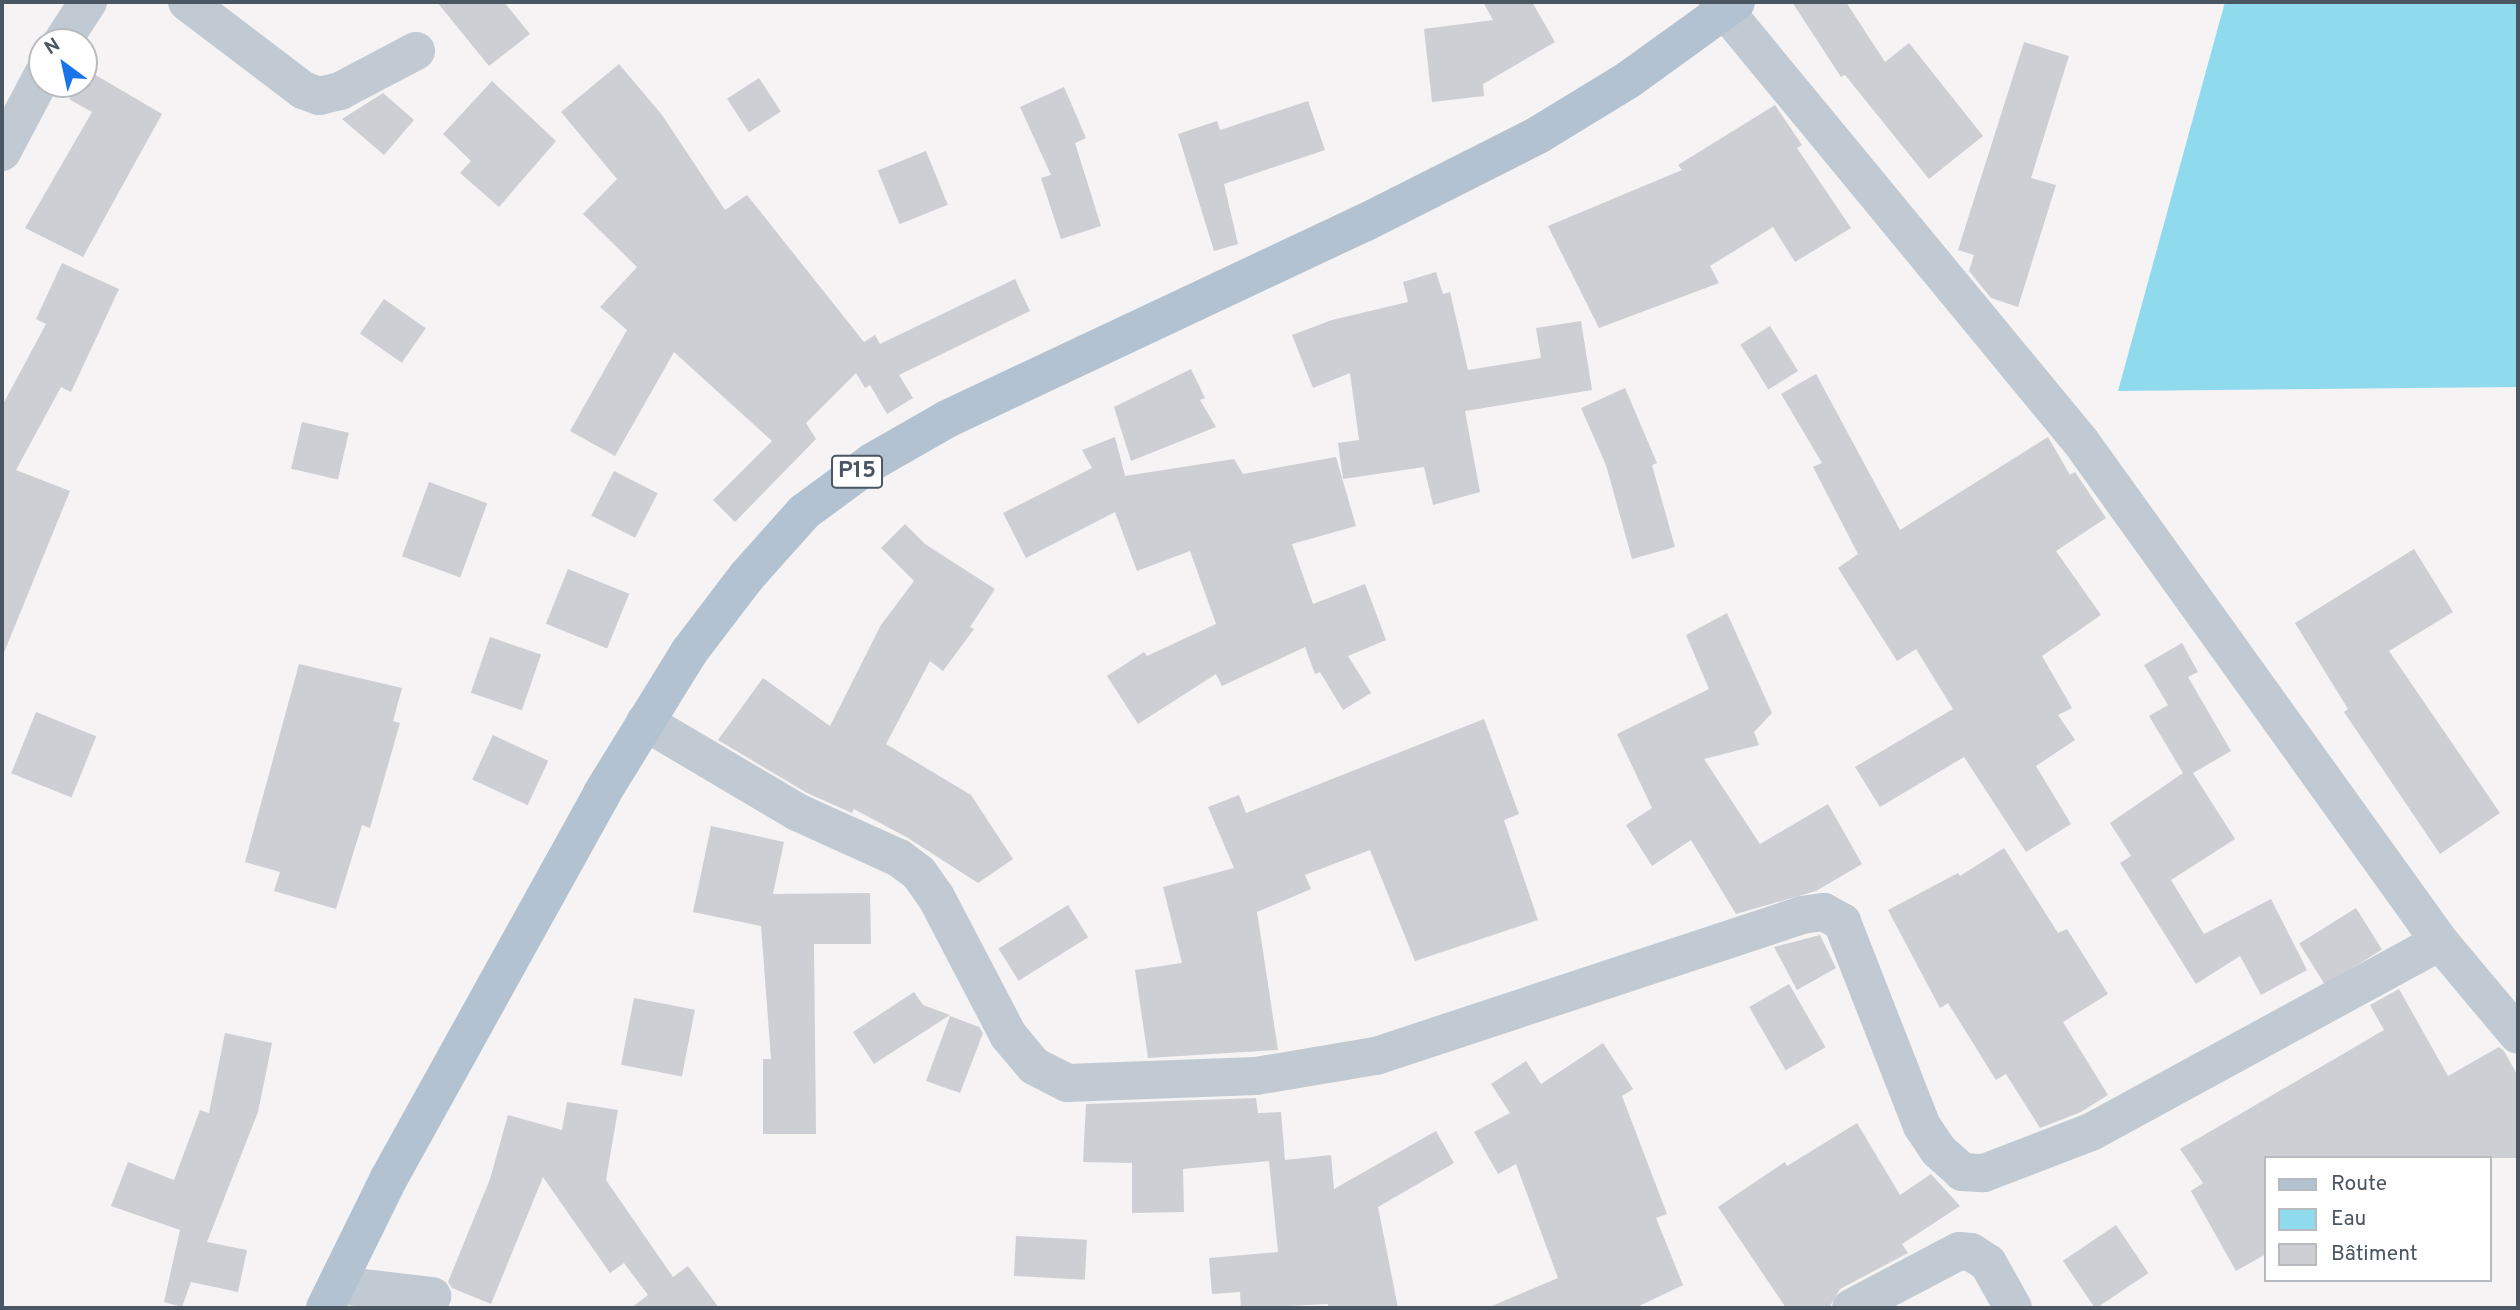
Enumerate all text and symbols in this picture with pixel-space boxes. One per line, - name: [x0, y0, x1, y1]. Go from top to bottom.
- north arrow: [28, 28, 98, 98]
- text: N: [40, 33, 65, 61]
- road number: P15: [831, 452, 883, 492]
- legend: [2264, 1156, 2492, 1282]
- text: Route: [2331, 1171, 2387, 1198]
- text: Eau: [2331, 1206, 2366, 1233]
- text: Bâtiment: [2331, 1241, 2418, 1268]

